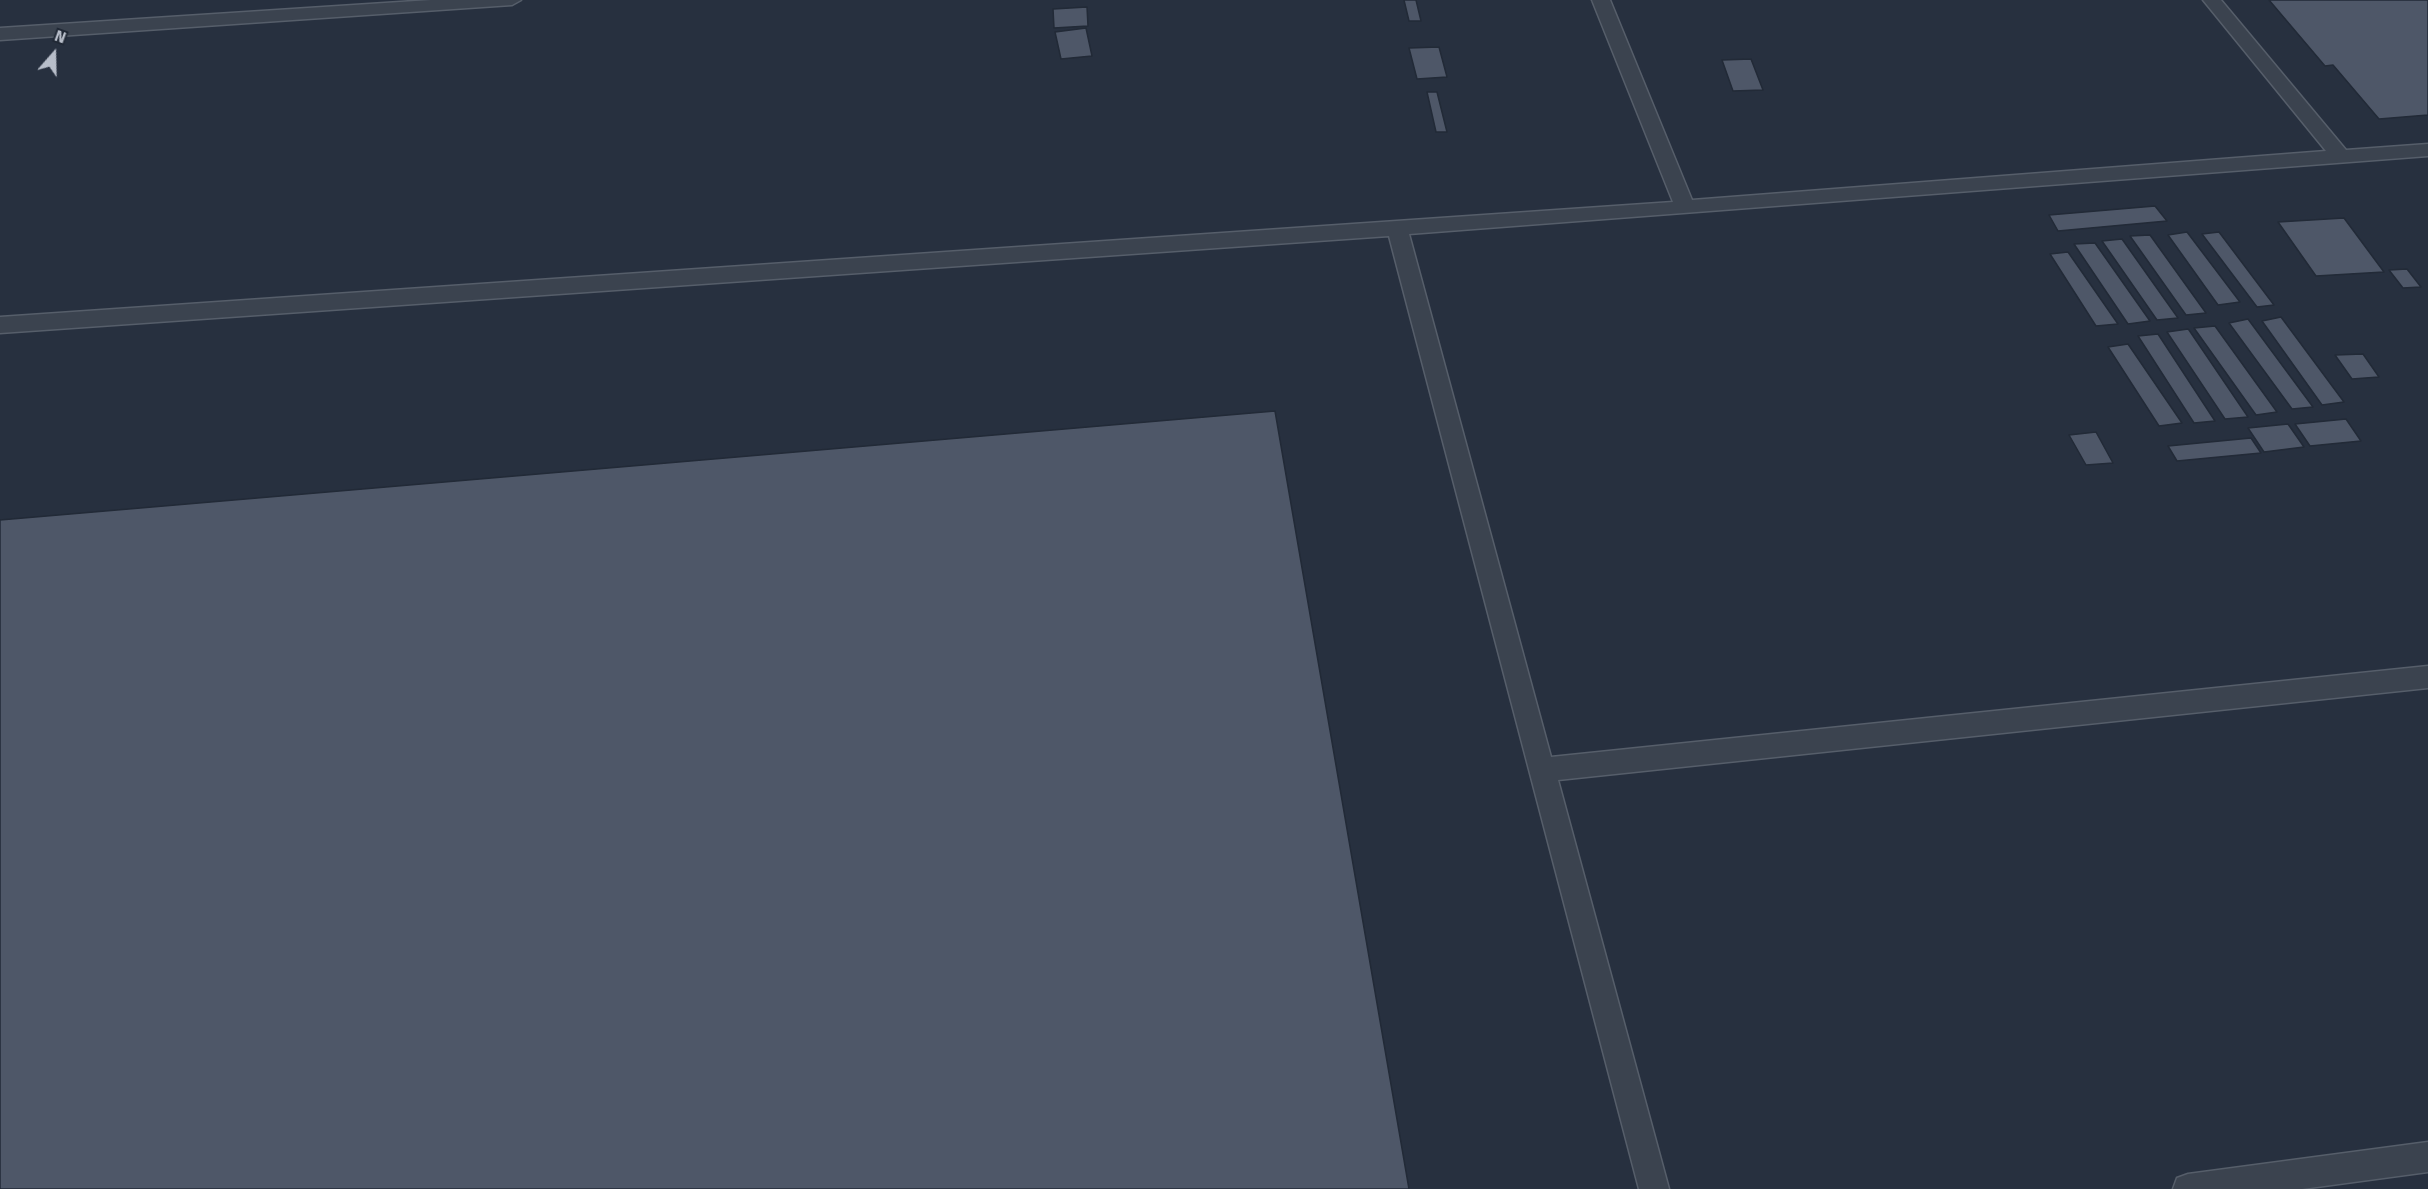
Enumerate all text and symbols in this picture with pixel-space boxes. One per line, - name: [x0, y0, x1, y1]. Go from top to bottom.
- north arrow: [24, 24, 84, 84]
- text: N: [52, 26, 69, 47]

